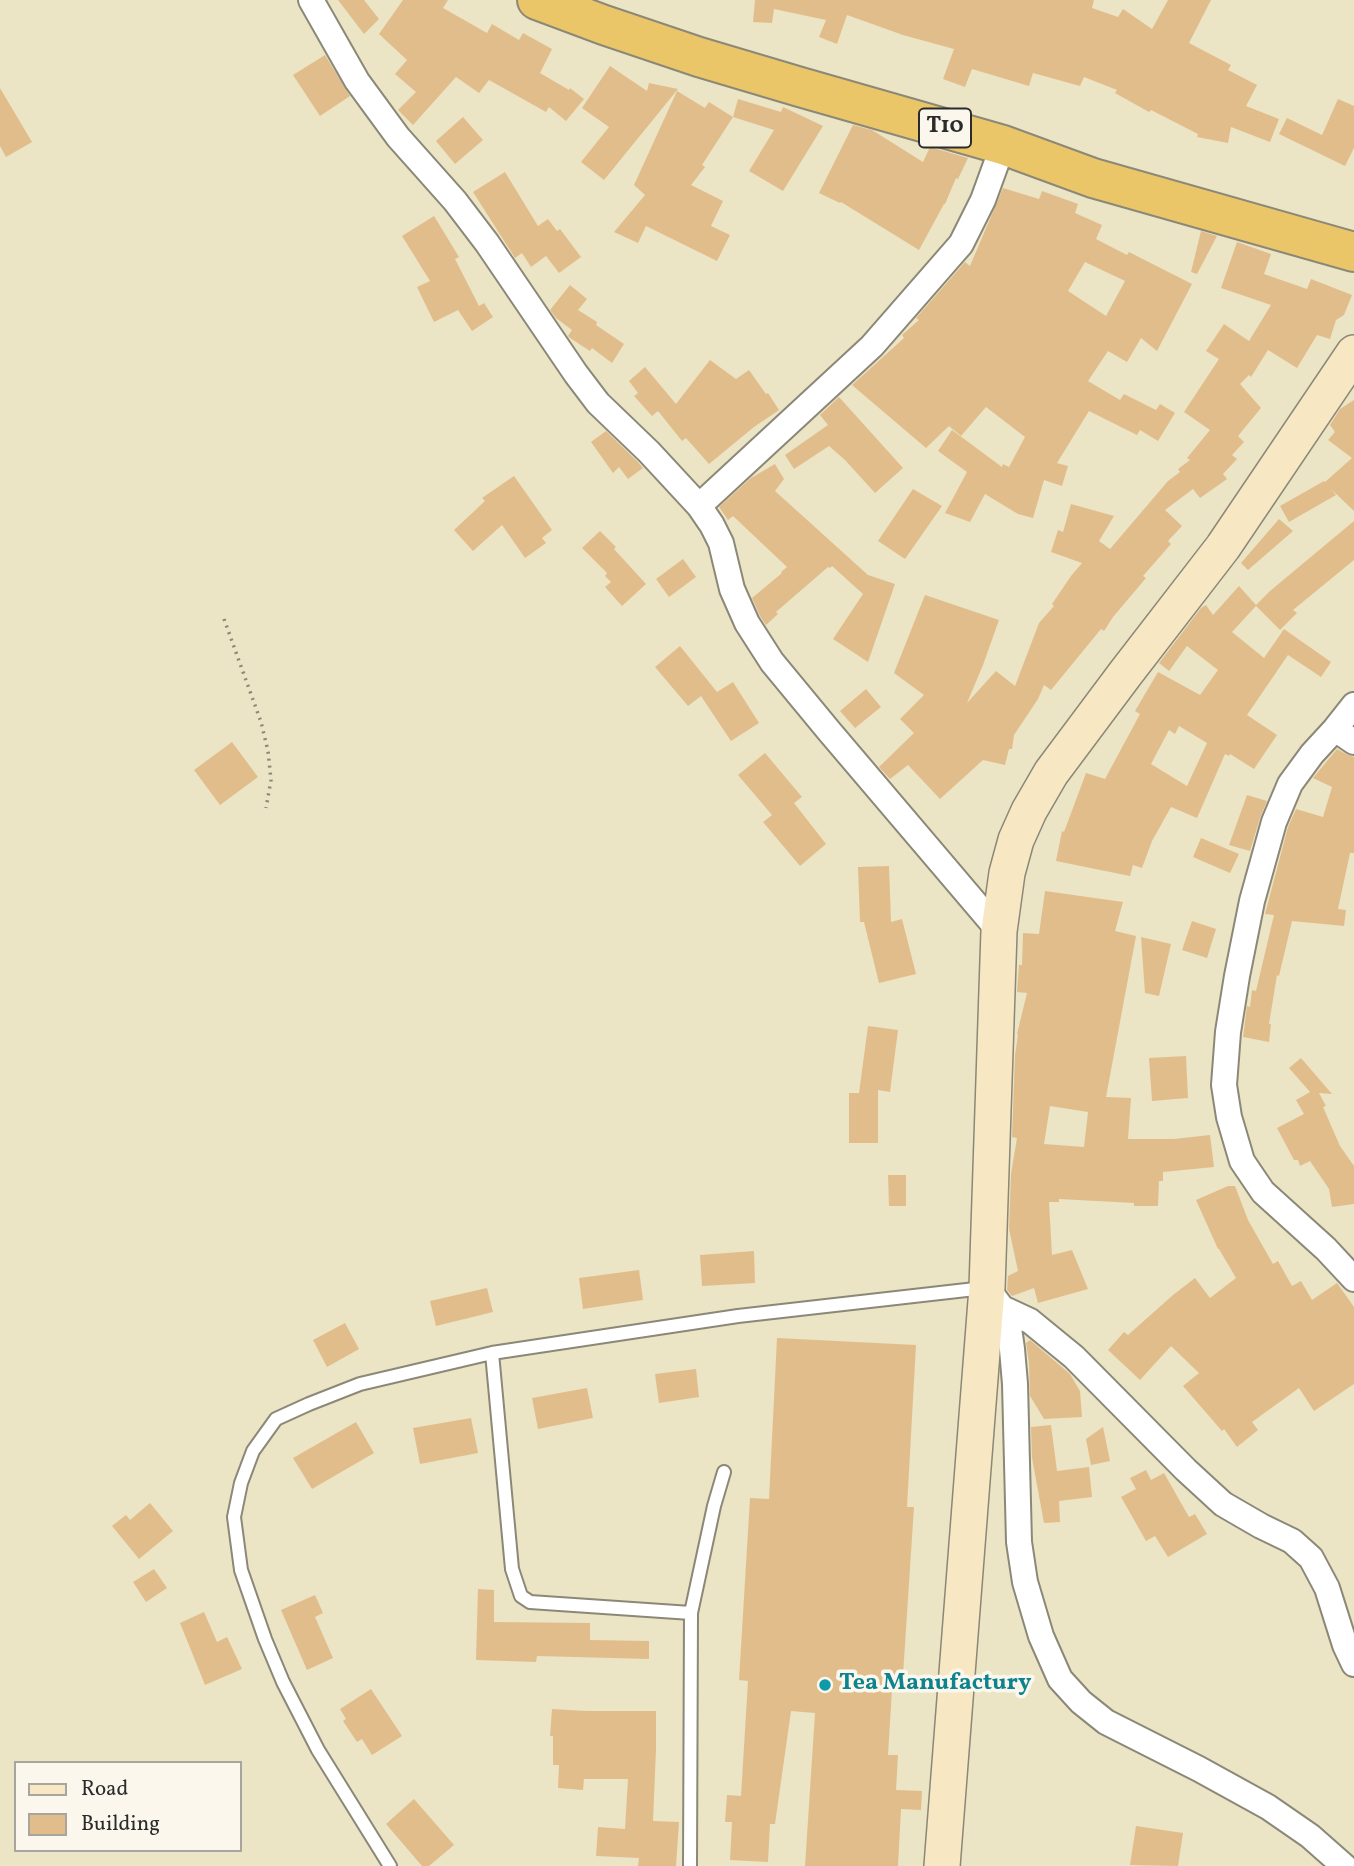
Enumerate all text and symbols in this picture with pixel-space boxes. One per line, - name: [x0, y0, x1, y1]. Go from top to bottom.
- road number: T10: [919, 108, 971, 148]
- place label: Tea Manufactury: [839, 1671, 1031, 1699]
- marker: Tea Manufactury: [817, 1677, 833, 1693]
- legend: [14, 1761, 242, 1852]
- text: Road: [81, 1775, 128, 1804]
- text: Building: [81, 1810, 160, 1839]

